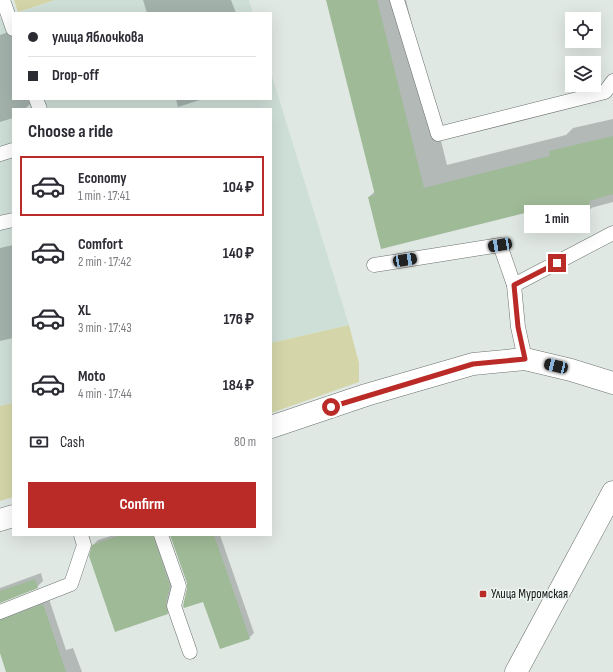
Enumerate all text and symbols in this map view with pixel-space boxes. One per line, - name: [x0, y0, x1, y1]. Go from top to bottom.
- map controls: [565, 12, 601, 92]
- button: locate: [565, 12, 601, 48]
- text: улица Яблочкова: [52, 28, 144, 47]
- button: layers: [565, 56, 601, 92]
- text: Drop-off: [52, 66, 99, 85]
- text: Choose a ride: [28, 121, 113, 142]
- icon: car: [30, 168, 66, 204]
- text: Economy: [78, 169, 127, 188]
- text: 104 ₽: [223, 178, 254, 197]
- text: 1 min · 17:41: [78, 188, 130, 204]
- callout: 1 min: [524, 205, 590, 233]
- text: 1 min: [545, 211, 569, 227]
- icon: car: [30, 234, 66, 270]
- text: Comfort: [78, 235, 123, 254]
- car: [487, 237, 513, 253]
- text: 140 ₽: [223, 244, 254, 263]
- car: [392, 252, 418, 268]
- text: 2 min · 17:42: [78, 254, 131, 270]
- route end: [548, 254, 566, 272]
- icon: car: [30, 300, 66, 336]
- text: XL: [78, 301, 91, 320]
- text: 176 ₽: [224, 310, 254, 329]
- text: 3 min · 17:43: [78, 320, 132, 336]
- car: [543, 357, 569, 375]
- icon: car: [30, 366, 66, 402]
- text: Moto: [78, 367, 105, 386]
- text: 184 ₽: [223, 376, 254, 395]
- text: 4 min · 17:44: [78, 386, 132, 402]
- route start: [322, 398, 340, 416]
- icon: cash: [28, 431, 50, 453]
- text: Cash: [60, 433, 85, 452]
- text: 80 m: [234, 434, 256, 450]
- button: Confirm: [28, 482, 256, 528]
- place label: Улица Муромская: [491, 586, 568, 602]
- marker: Улица Муромская: [478, 589, 488, 599]

